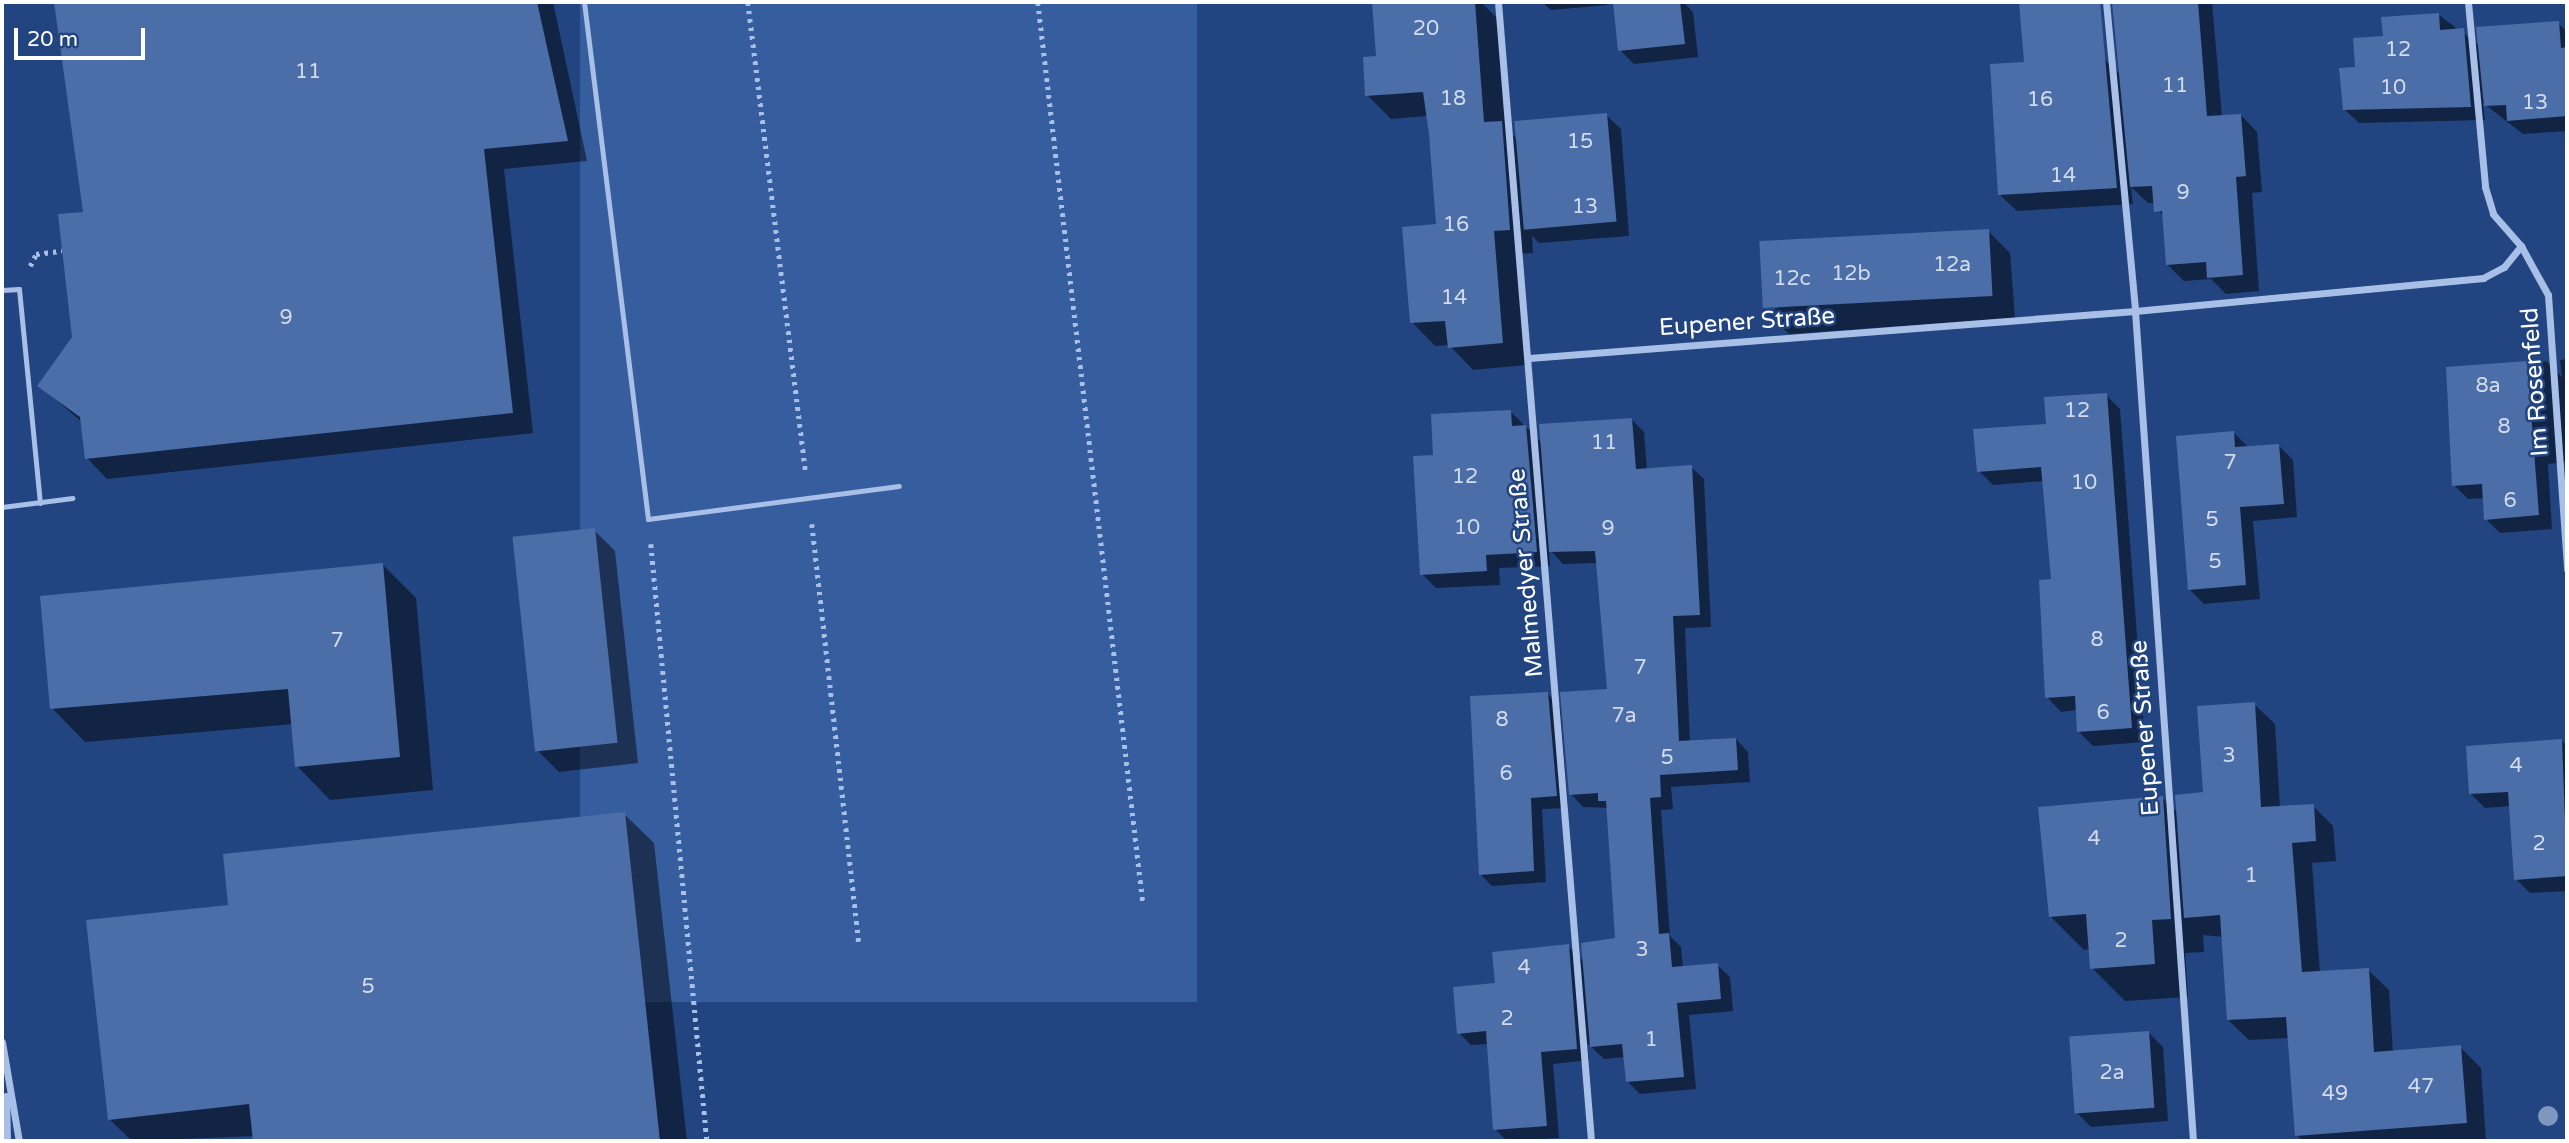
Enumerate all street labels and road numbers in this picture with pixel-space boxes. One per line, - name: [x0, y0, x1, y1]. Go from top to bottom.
- street label: Eupener Straße: [1658, 301, 1836, 343]
- street label: Im Rosenfeld: [2515, 307, 2555, 457]
- street label: Malmedyer Straße: [1503, 467, 1549, 679]
- street label: Eupener Straße: [2124, 639, 2166, 817]

